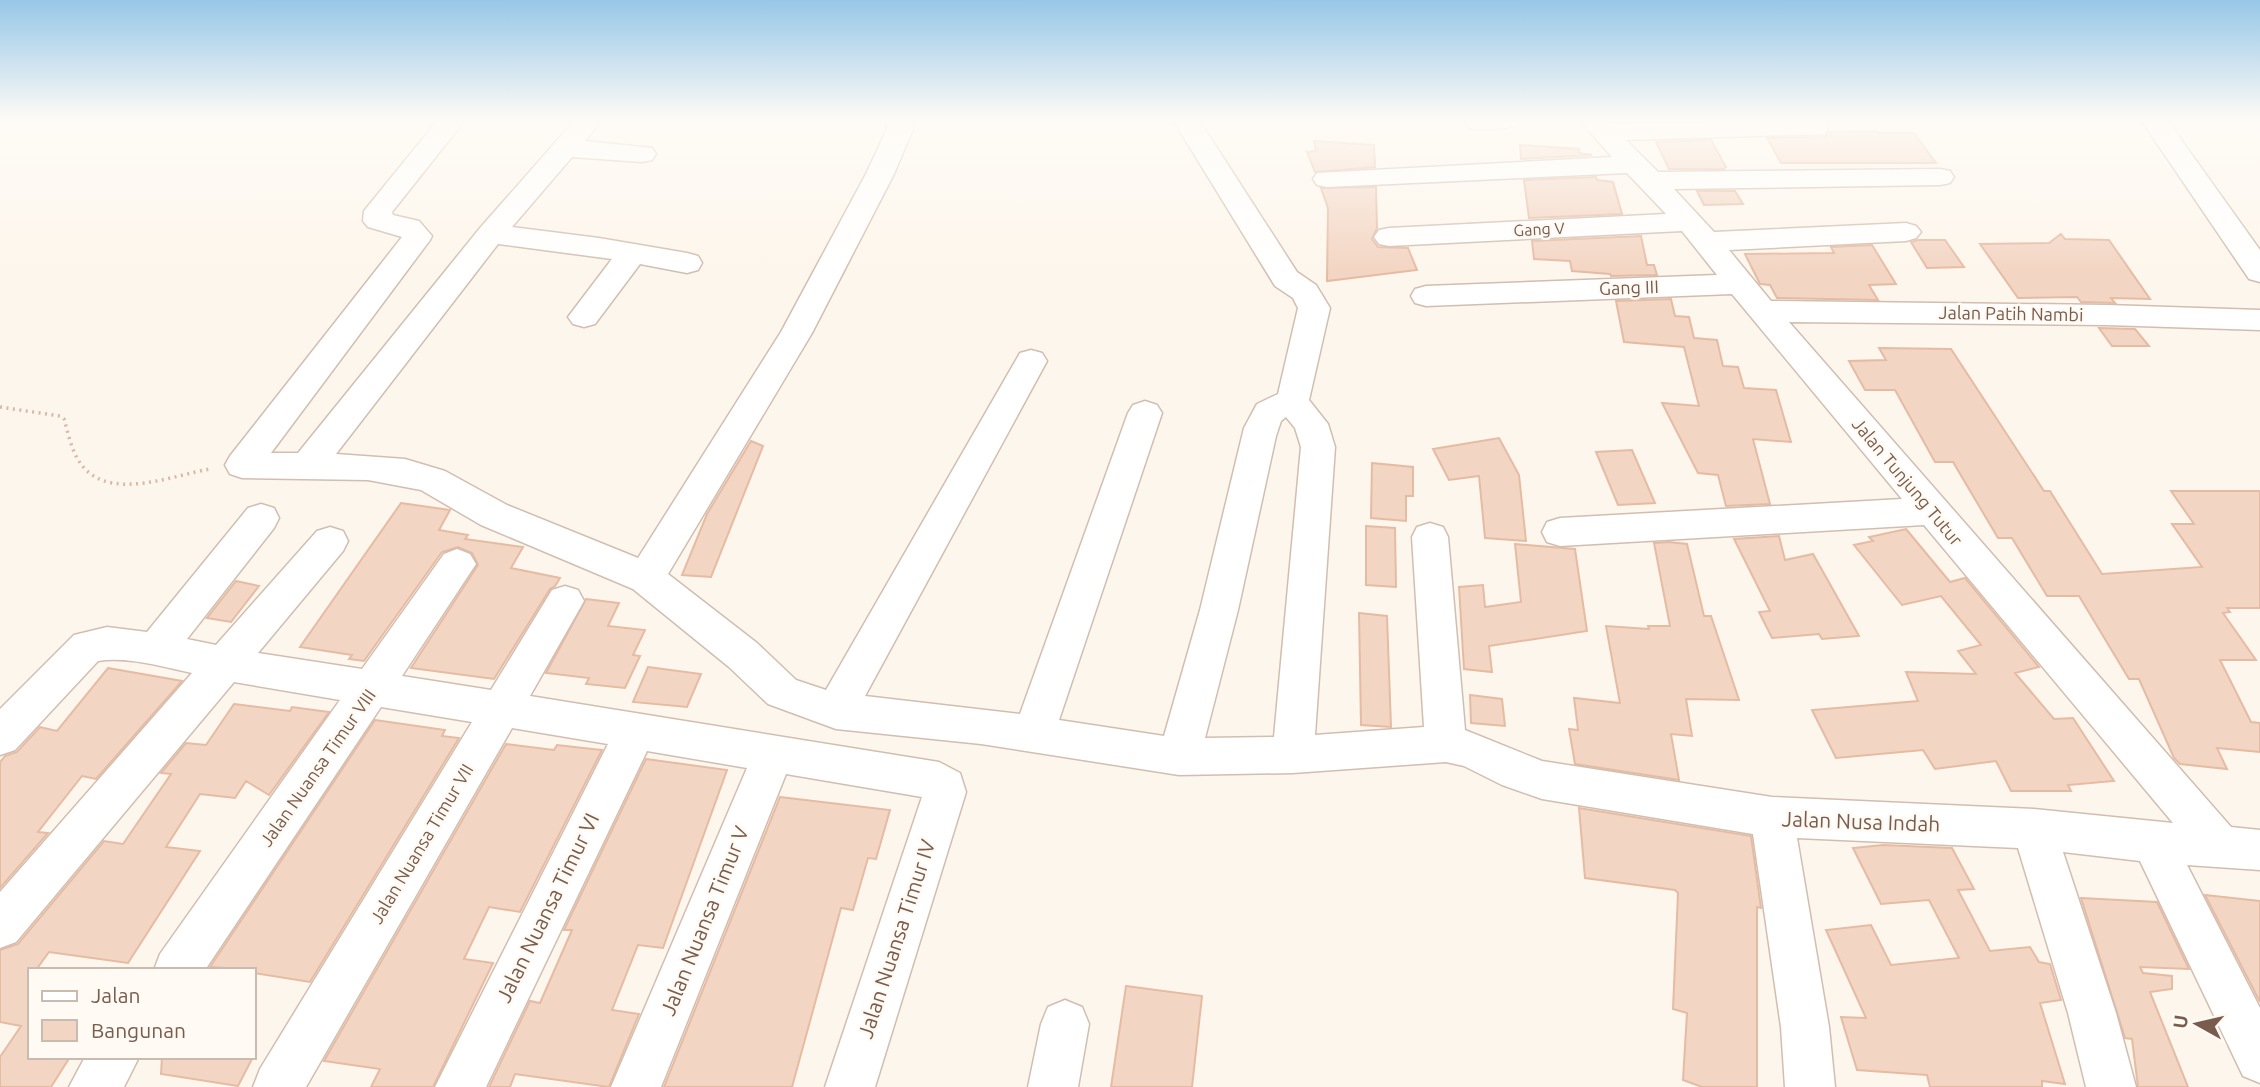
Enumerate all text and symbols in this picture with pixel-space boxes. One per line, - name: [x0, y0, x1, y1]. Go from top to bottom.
- street label: Gang V: [1513, 219, 1565, 239]
- street label: Gang III: [1599, 276, 1659, 298]
- street label: Jalan Patih Nambi: [1938, 302, 2084, 324]
- street label: Jalan Tunjung Tutur: [1849, 414, 1967, 549]
- street label: Jalan Nuansa Timur VIII: [255, 685, 379, 850]
- street label: Jalan Nuansa Timur VII: [366, 760, 477, 927]
- street label: Jalan Nusa Indah: [1781, 806, 1941, 836]
- street label: Jalan Nuansa Timur VI: [491, 809, 603, 1006]
- street label: Jalan Nuansa Timur V: [655, 822, 753, 1019]
- street label: Jalan Nuansa Timur IV: [853, 836, 940, 1041]
- legend: [28, 968, 256, 1059]
- text: Jalan: [91, 983, 140, 1007]
- north arrow: [2162, 989, 2232, 1059]
- text: U: [2168, 1014, 2192, 1030]
- text: Bangunan: [91, 1018, 186, 1042]

